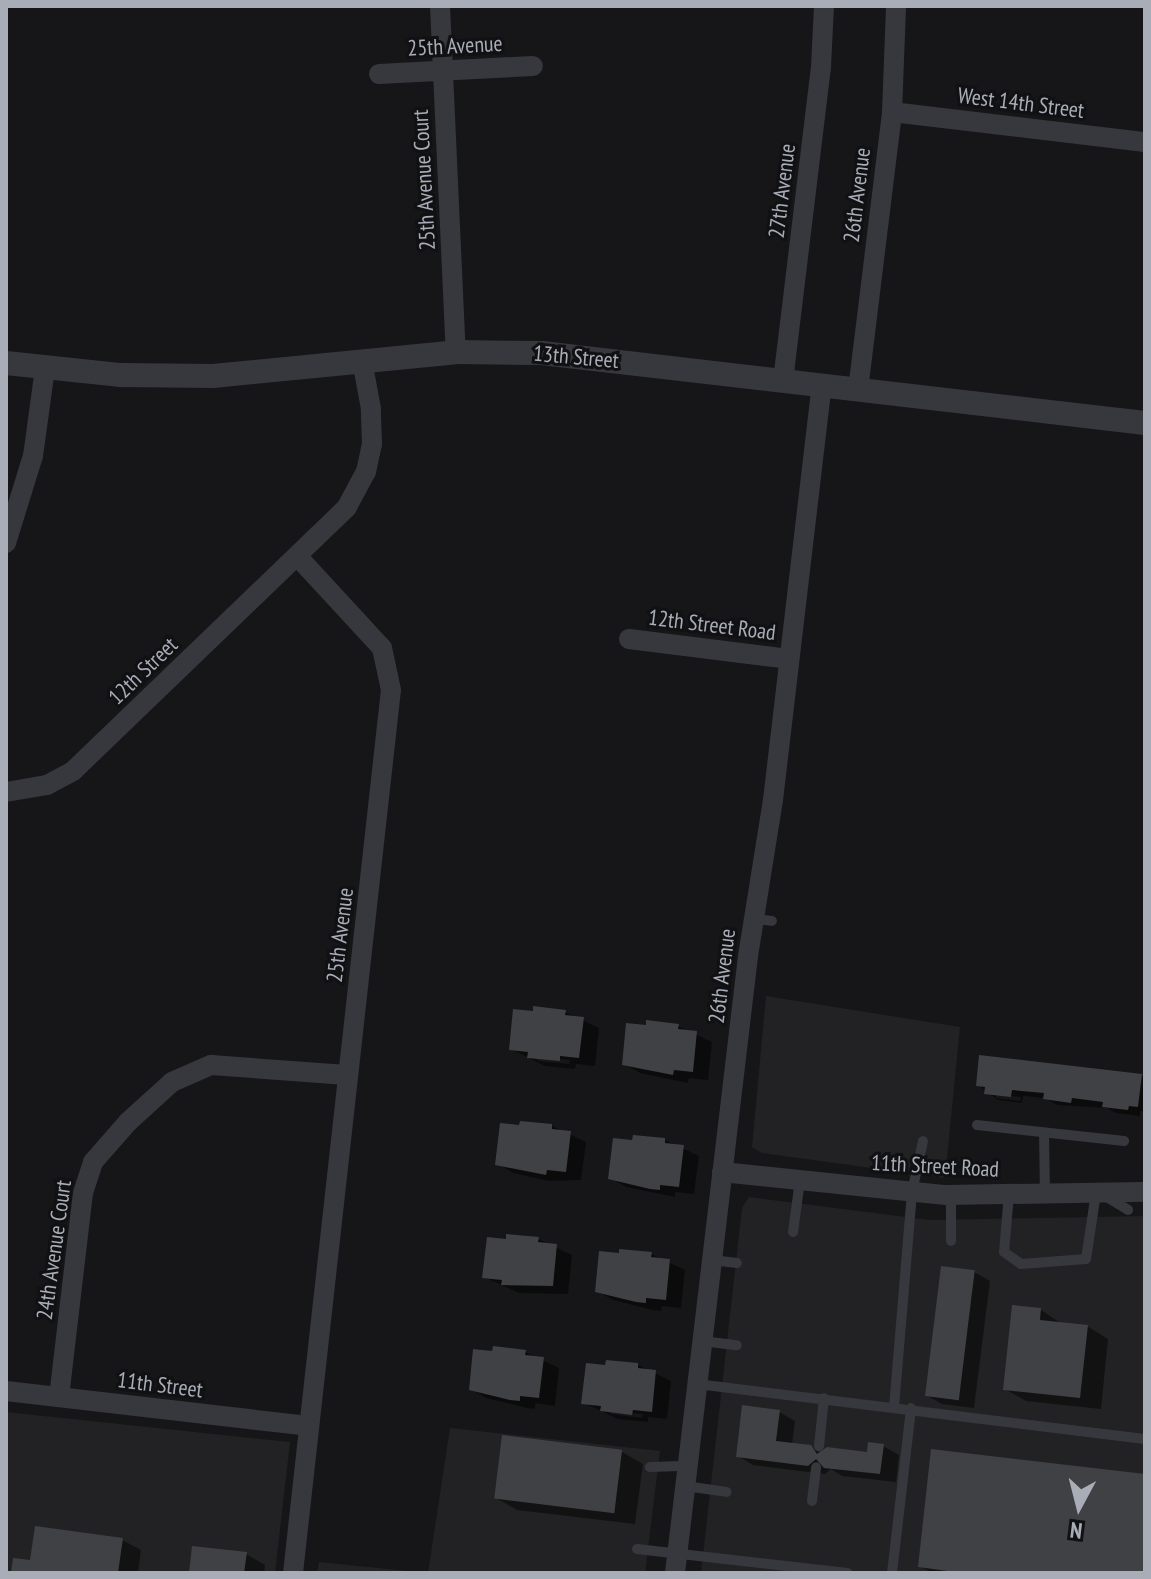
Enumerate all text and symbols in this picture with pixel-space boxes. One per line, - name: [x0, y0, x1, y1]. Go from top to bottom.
- street label: 25th Avenue: [406, 30, 504, 62]
- street label: West 14th Street: [956, 82, 1086, 124]
- street label: 25th Avenue Court: [407, 109, 441, 251]
- street label: 27th Avenue: [763, 142, 801, 240]
- street label: 26th Avenue: [838, 146, 876, 244]
- street label: 13th Street: [532, 340, 620, 374]
- street label: 12th Street Road: [647, 604, 777, 646]
- street label: 12th Street: [103, 632, 183, 710]
- street label: 25th Avenue: [321, 886, 359, 984]
- street label: 26th Avenue: [703, 927, 741, 1025]
- street label: 11th Street Road: [870, 1149, 1000, 1183]
- street label: 24th Avenue Court: [31, 1178, 77, 1322]
- street label: 11th Street: [116, 1367, 204, 1403]
- north arrow: [1039, 1467, 1119, 1547]
- text: N: [1068, 1516, 1084, 1545]

